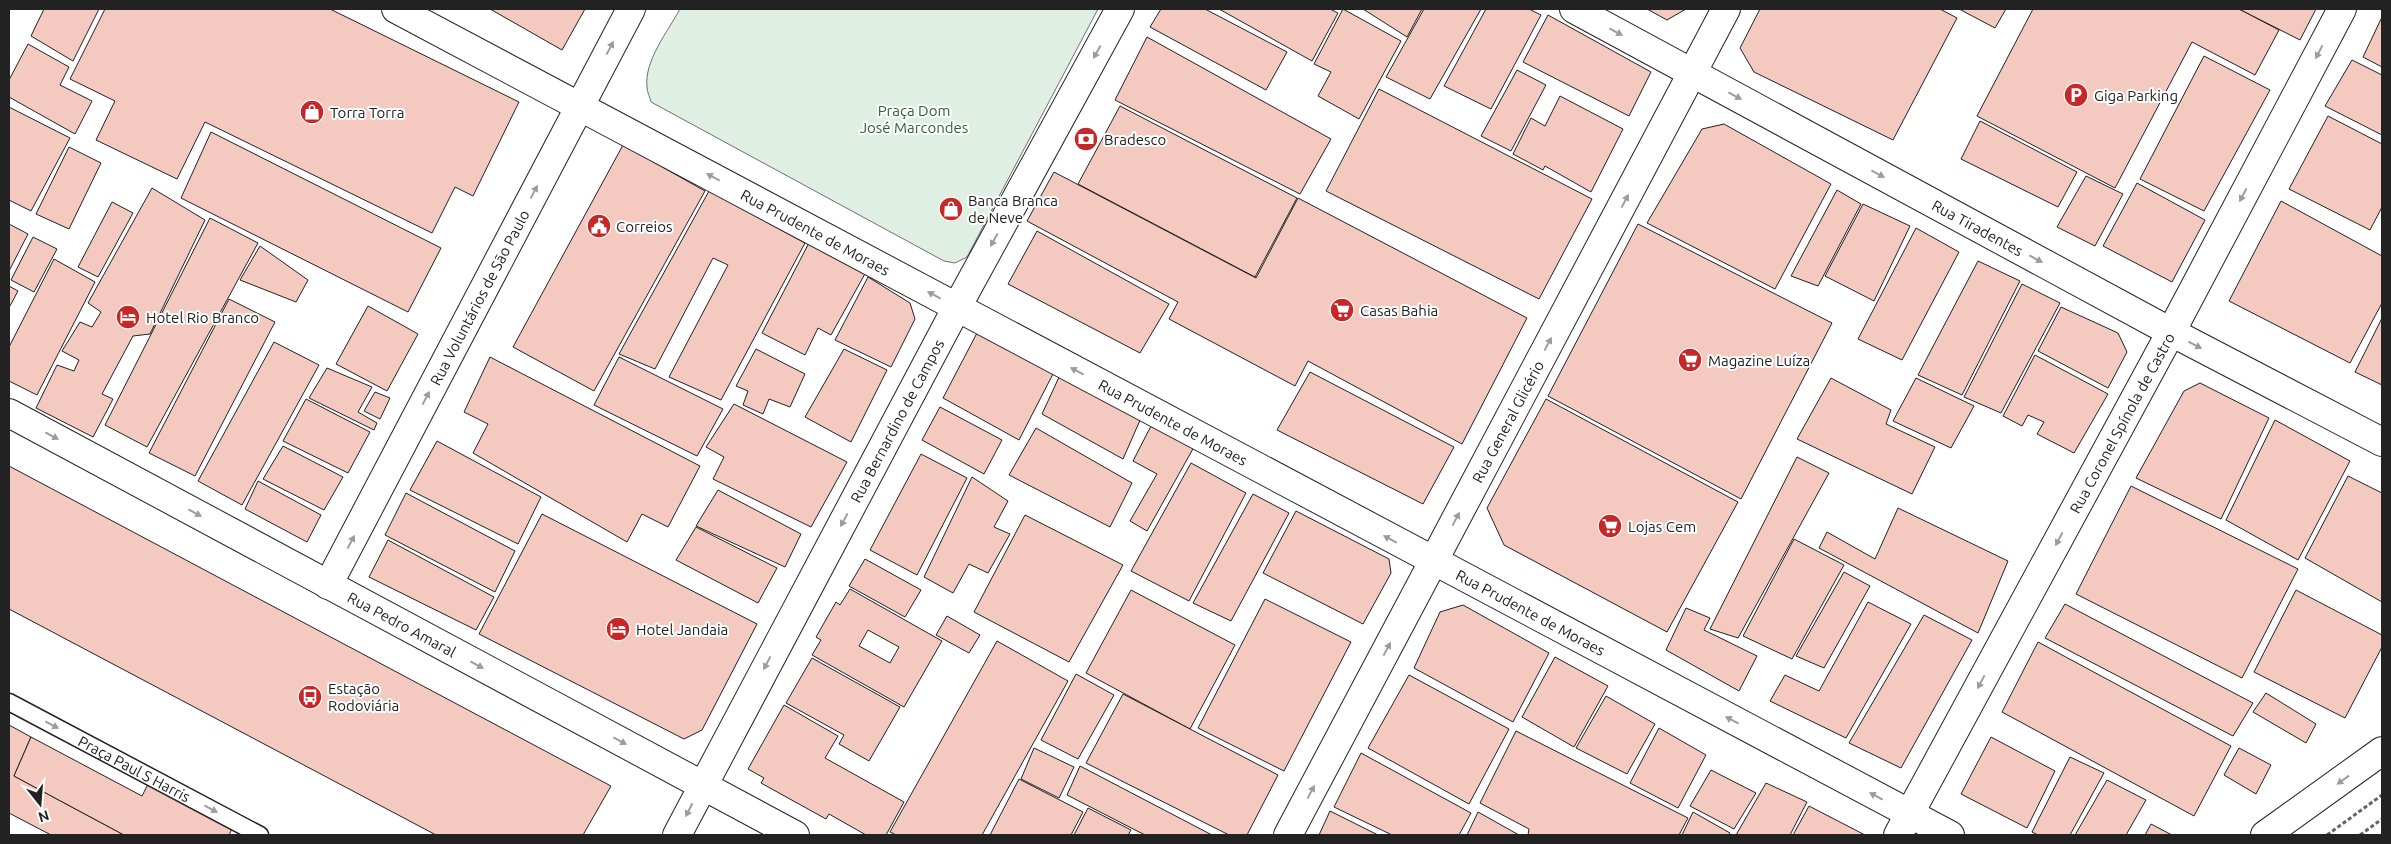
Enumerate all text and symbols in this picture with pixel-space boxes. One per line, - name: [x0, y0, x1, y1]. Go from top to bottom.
- one-way arrow: [1609, 28, 1624, 36]
- one-way arrow: [606, 41, 614, 55]
- one-way arrow: [1092, 45, 1101, 58]
- one-way arrow: [2315, 45, 2323, 59]
- parking icon: Giga Parking: [2063, 82, 2089, 108]
- place label: Giga Parking: [2094, 87, 2178, 104]
- one-way arrow: [1728, 92, 1742, 100]
- shop icon: Torra Torra: [299, 99, 325, 125]
- park label: Praça Dom José Marcondes: [860, 102, 968, 136]
- place label: Torra Torra: [330, 104, 404, 121]
- bank icon: Bradesco: [1073, 126, 1099, 152]
- place label: Bradesco: [1104, 131, 1166, 148]
- one-way arrow: [1871, 169, 1885, 178]
- one-way arrow: [706, 173, 721, 181]
- one-way arrow: [530, 185, 538, 199]
- street label: Rua Prudente de Moraes: [738, 185, 893, 278]
- one-way arrow: [2239, 188, 2247, 203]
- place label: Banca Branca de Neve: [968, 192, 1058, 226]
- one-way arrow: [1620, 194, 1629, 207]
- shop icon: Banca Branca de Neve: [938, 196, 964, 222]
- street label: Rua Tiradentes: [1929, 196, 2026, 259]
- street label: Rua Voluntários de São Paulo: [426, 207, 532, 388]
- public building icon: Correios: [586, 213, 612, 239]
- place label: Correios: [616, 218, 673, 235]
- one-way arrow: [989, 234, 998, 247]
- one-way arrow: [2029, 255, 2044, 263]
- one-way arrow: [926, 291, 941, 299]
- supermarket icon: Casas Bahia: [1329, 297, 1355, 323]
- place label: Casas Bahia: [1360, 302, 1438, 319]
- hotel icon: Hotel Rio Branco: [115, 304, 141, 330]
- place label: Hotel Rio Branco: [146, 309, 259, 326]
- street label: Rua Coronel Spínola de Castro: [2066, 330, 2178, 516]
- street label: Rua Bernardino de Campos: [847, 336, 947, 505]
- one-way arrow: [1544, 338, 1553, 351]
- one-way arrow: [2188, 341, 2202, 349]
- supermarket icon: Magazine Luíza: [1677, 347, 1703, 373]
- place label: Magazine Luíza: [1708, 352, 1810, 369]
- street label: Rua General Glicério: [1468, 358, 1547, 485]
- one-way arrow: [1070, 367, 1084, 375]
- street label: Rua Prudente de Moraes: [1096, 376, 1250, 469]
- one-way arrow: [422, 390, 430, 405]
- one-way arrow: [45, 432, 58, 441]
- one-way arrow: [188, 509, 202, 517]
- one-way arrow: [1452, 512, 1460, 526]
- one-way arrow: [839, 513, 848, 527]
- supermarket icon: Lojas Cem: [1597, 513, 1623, 539]
- place label: Lojas Cem: [1628, 518, 1696, 535]
- one-way arrow: [2054, 532, 2063, 546]
- one-way arrow: [346, 535, 355, 548]
- one-way arrow: [1383, 535, 1397, 543]
- street label: Rua Prudente de Moraes: [1453, 566, 1608, 659]
- street label: Rua Pedro Amaral: [345, 588, 459, 660]
- hotel icon: Hotel Jandaia: [605, 616, 631, 642]
- place label: Hotel Jandaia: [636, 621, 728, 638]
- one-way arrow: [1383, 641, 1391, 656]
- one-way arrow: [763, 656, 771, 671]
- one-way arrow: [469, 661, 484, 669]
- one-way arrow: [1977, 675, 1986, 689]
- place label: Estação Rodoviária: [328, 680, 399, 714]
- bus stop icon: Estação Rodoviária: [297, 684, 323, 710]
- one-way arrow: [1725, 716, 1739, 724]
- one-way arrow: [45, 721, 59, 729]
- street label: Praça Paul S Harris: [76, 732, 193, 805]
- one-way arrow: [613, 737, 627, 746]
- one-way arrow: [2336, 775, 2349, 785]
- north arrow: [15, 779, 65, 829]
- one-way arrow: [1307, 785, 1315, 799]
- one-way arrow: [1868, 792, 1883, 800]
- one-way arrow: [685, 803, 693, 818]
- one-way arrow: [204, 805, 218, 813]
- text: N: [36, 807, 51, 826]

